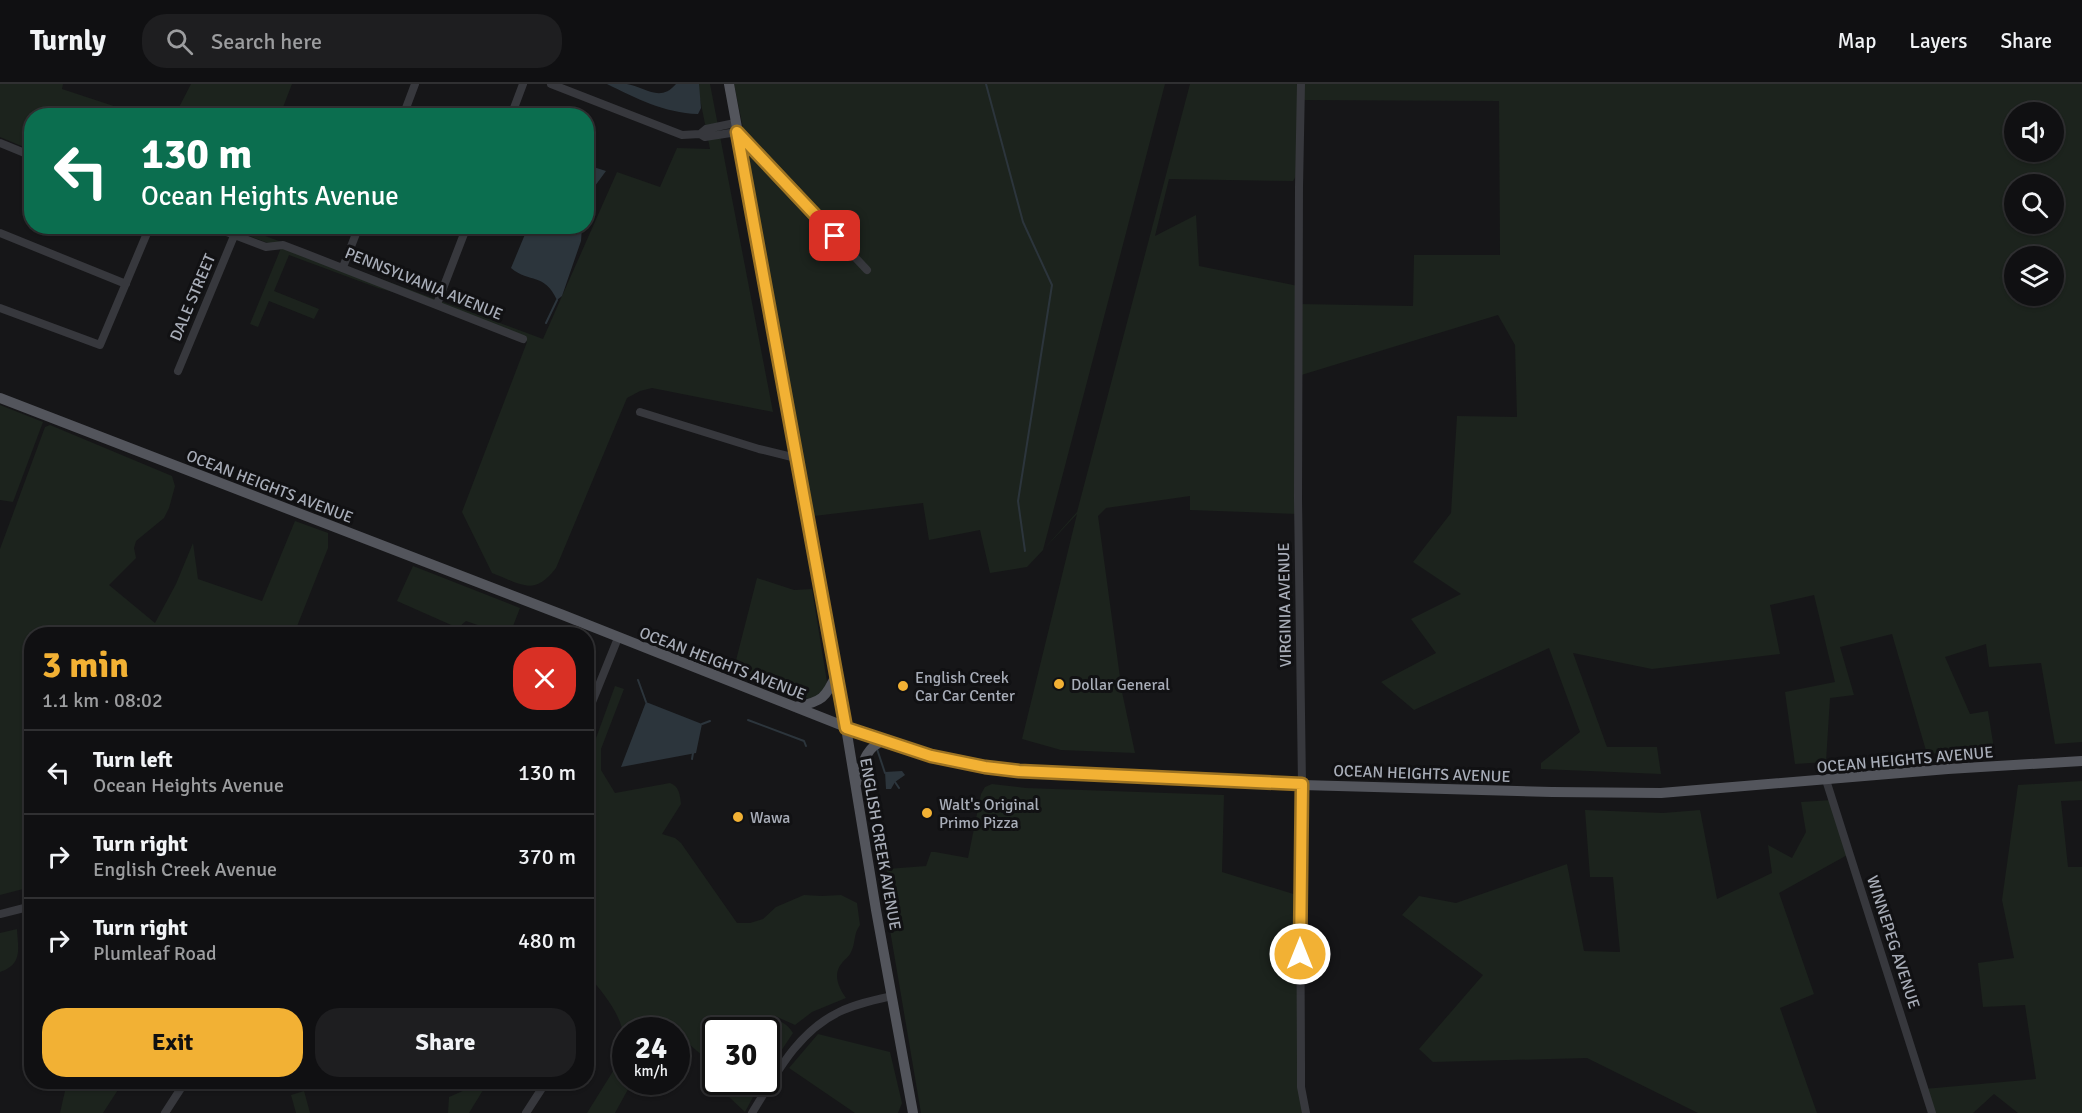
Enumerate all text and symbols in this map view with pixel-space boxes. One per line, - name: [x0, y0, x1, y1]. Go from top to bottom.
- search box: [142, 14, 562, 68]
- text: Turnly: [30, 24, 106, 58]
- icon: search: [163, 25, 196, 58]
- text: Search here: [211, 28, 322, 55]
- text: Map: [1838, 28, 1876, 54]
- text: Layers: [1909, 28, 1967, 54]
- text: Share: [2000, 28, 2052, 54]
- map controls: [2004, 102, 2064, 306]
- button: sound: [2004, 102, 2064, 162]
- text: 130 m: [141, 129, 252, 180]
- icon: left: [42, 132, 120, 210]
- button: search: [2004, 174, 2064, 234]
- text: Ocean Heights Avenue: [141, 180, 399, 213]
- pin: [809, 210, 860, 261]
- icon: arrive: [818, 219, 851, 252]
- street label: PENNSYLVANIA AVENUE: [342, 243, 505, 325]
- button: layers: [2004, 246, 2064, 306]
- street label: DALE STREET: [166, 251, 220, 344]
- street label: OCEAN HEIGHTS AVENUE: [183, 446, 356, 528]
- street label: VIRGINIA AVENUE: [1274, 542, 1296, 668]
- street label: OCEAN HEIGHTS AVENUE: [636, 623, 809, 705]
- text: 3 min: [42, 643, 129, 688]
- button: close: [513, 647, 576, 710]
- place label: English Creek Car Car Center: [915, 668, 1015, 706]
- place label: Dollar General: [1071, 675, 1170, 695]
- marker: Dollar General: [1052, 677, 1066, 691]
- marker: English Creek Car Car Center: [896, 679, 910, 693]
- text: 1.1 km · 08:02: [42, 688, 163, 713]
- street label: OCEAN HEIGHTS AVENUE: [1816, 742, 1994, 778]
- text: Turn left: [93, 746, 173, 773]
- icon: left: [42, 756, 75, 789]
- street label: ENGLISH CREEK AVENUE: [855, 756, 905, 932]
- text: 130 m: [518, 759, 576, 786]
- street label: OCEAN HEIGHTS AVENUE: [1333, 761, 1511, 787]
- text: Ocean Heights Avenue: [93, 773, 284, 798]
- place label: Walt's Original Primo Pizza: [939, 795, 1040, 833]
- marker: Walt's Original Primo Pizza: [920, 806, 934, 820]
- place label: Wawa: [750, 808, 790, 828]
- marker: Wawa: [731, 810, 745, 824]
- text: Turn right: [93, 830, 188, 857]
- icon: right: [42, 840, 75, 873]
- text: 370 m: [518, 843, 576, 870]
- text: English Creek Avenue: [93, 857, 277, 882]
- street label: WINNEPEG AVENUE: [1862, 873, 1924, 1011]
- text: Turn right: [93, 914, 188, 941]
- position arrow: [1268, 922, 1332, 986]
- icon: right: [42, 924, 75, 957]
- text: 480 m: [518, 927, 576, 954]
- text: Plumleaf Road: [93, 941, 217, 966]
- button: Exit: [42, 1008, 303, 1077]
- button: Share: [315, 1008, 576, 1077]
- speed limit sign: 30: [702, 1017, 780, 1095]
- text: 24: [635, 1030, 667, 1067]
- text: km/h: [634, 1062, 668, 1080]

